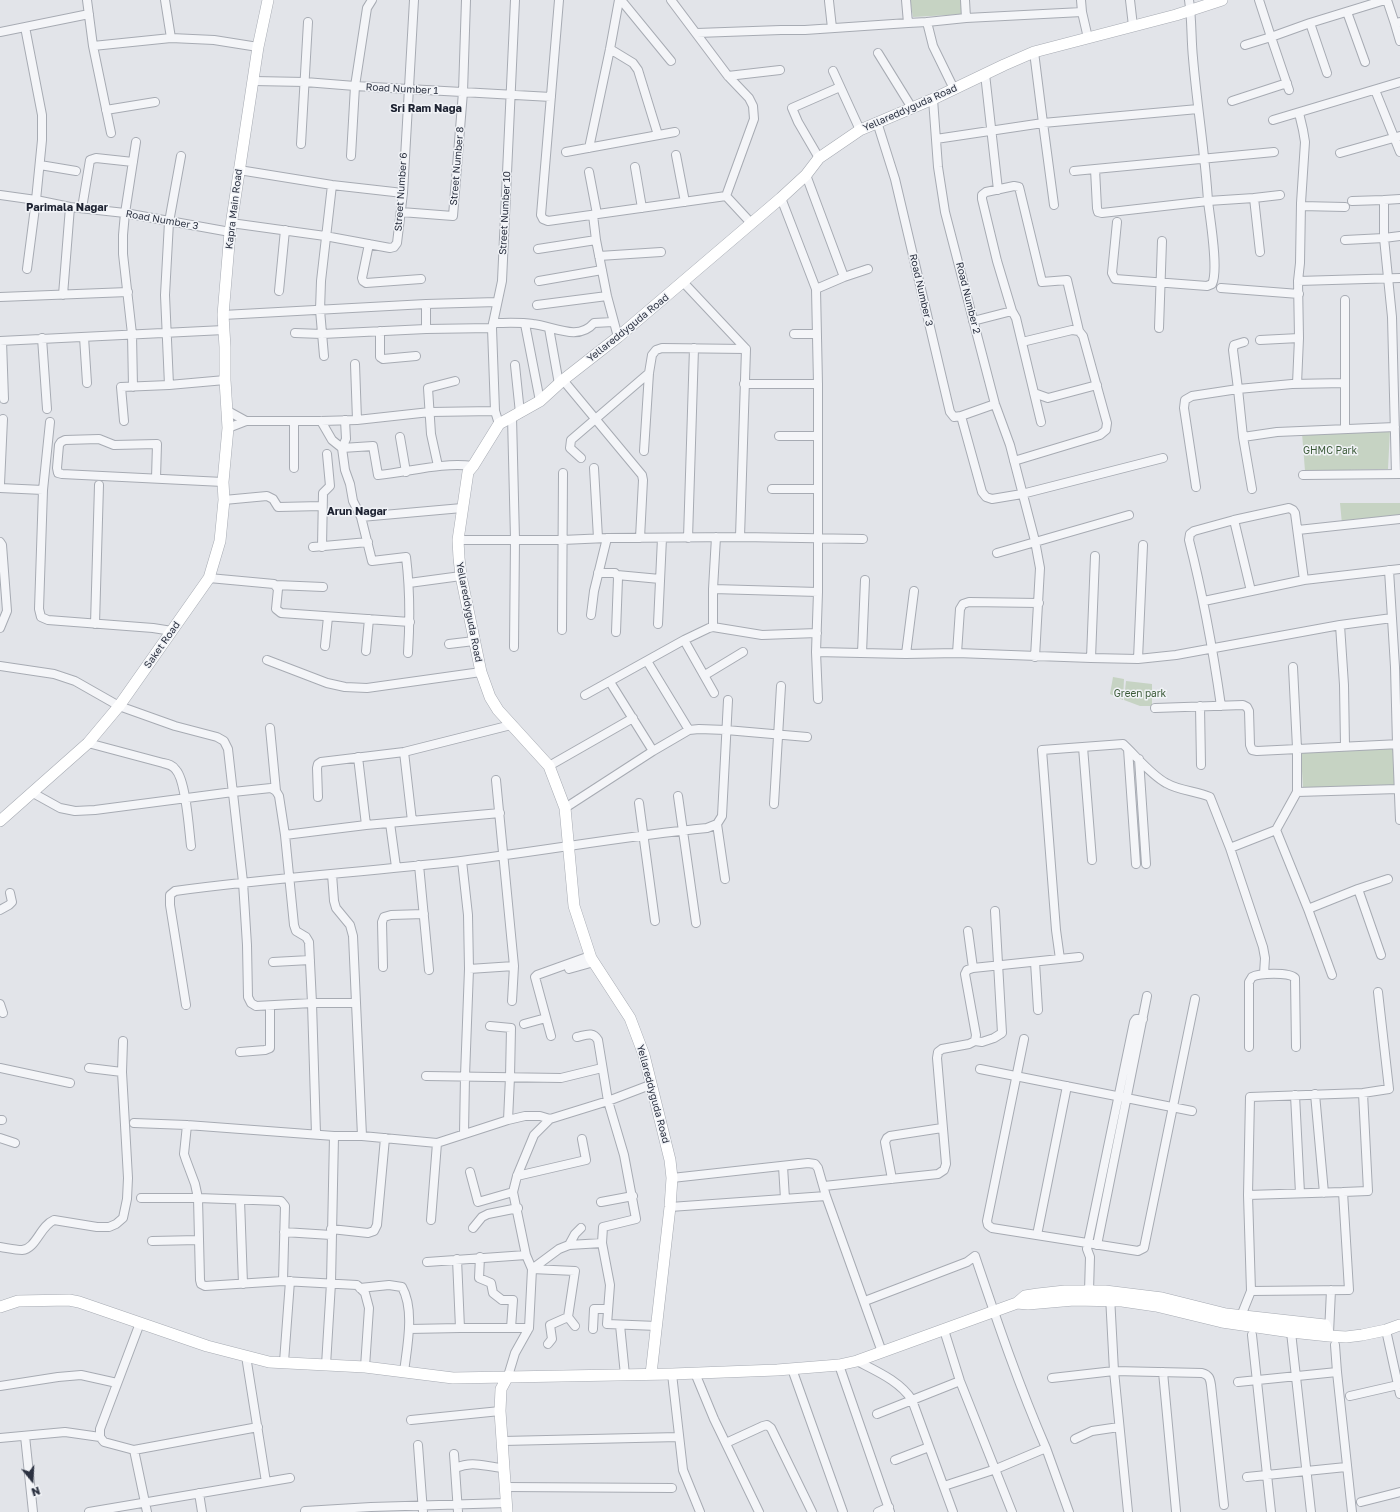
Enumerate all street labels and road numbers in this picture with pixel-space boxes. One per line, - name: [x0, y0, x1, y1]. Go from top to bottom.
- street label: Road Number 1: [365, 81, 439, 97]
- street label: Yellareddyguda Road: [861, 82, 959, 134]
- street label: Street Number 8: [448, 126, 466, 206]
- street label: Street Number 6: [392, 152, 410, 232]
- street label: Kapra Main Road: [223, 168, 245, 250]
- street label: Street Number 10: [497, 171, 513, 255]
- street label: Road Number 3: [125, 208, 199, 232]
- street label: Road Number 3: [907, 253, 935, 327]
- street label: Road Number 2: [953, 261, 983, 335]
- street label: Yellareddyguda Road: [585, 291, 671, 365]
- street label: Yellareddyguda Road: [453, 561, 485, 663]
- street label: Saket Road: [142, 619, 182, 671]
- street label: Yellareddyguda Road: [634, 1043, 672, 1145]

